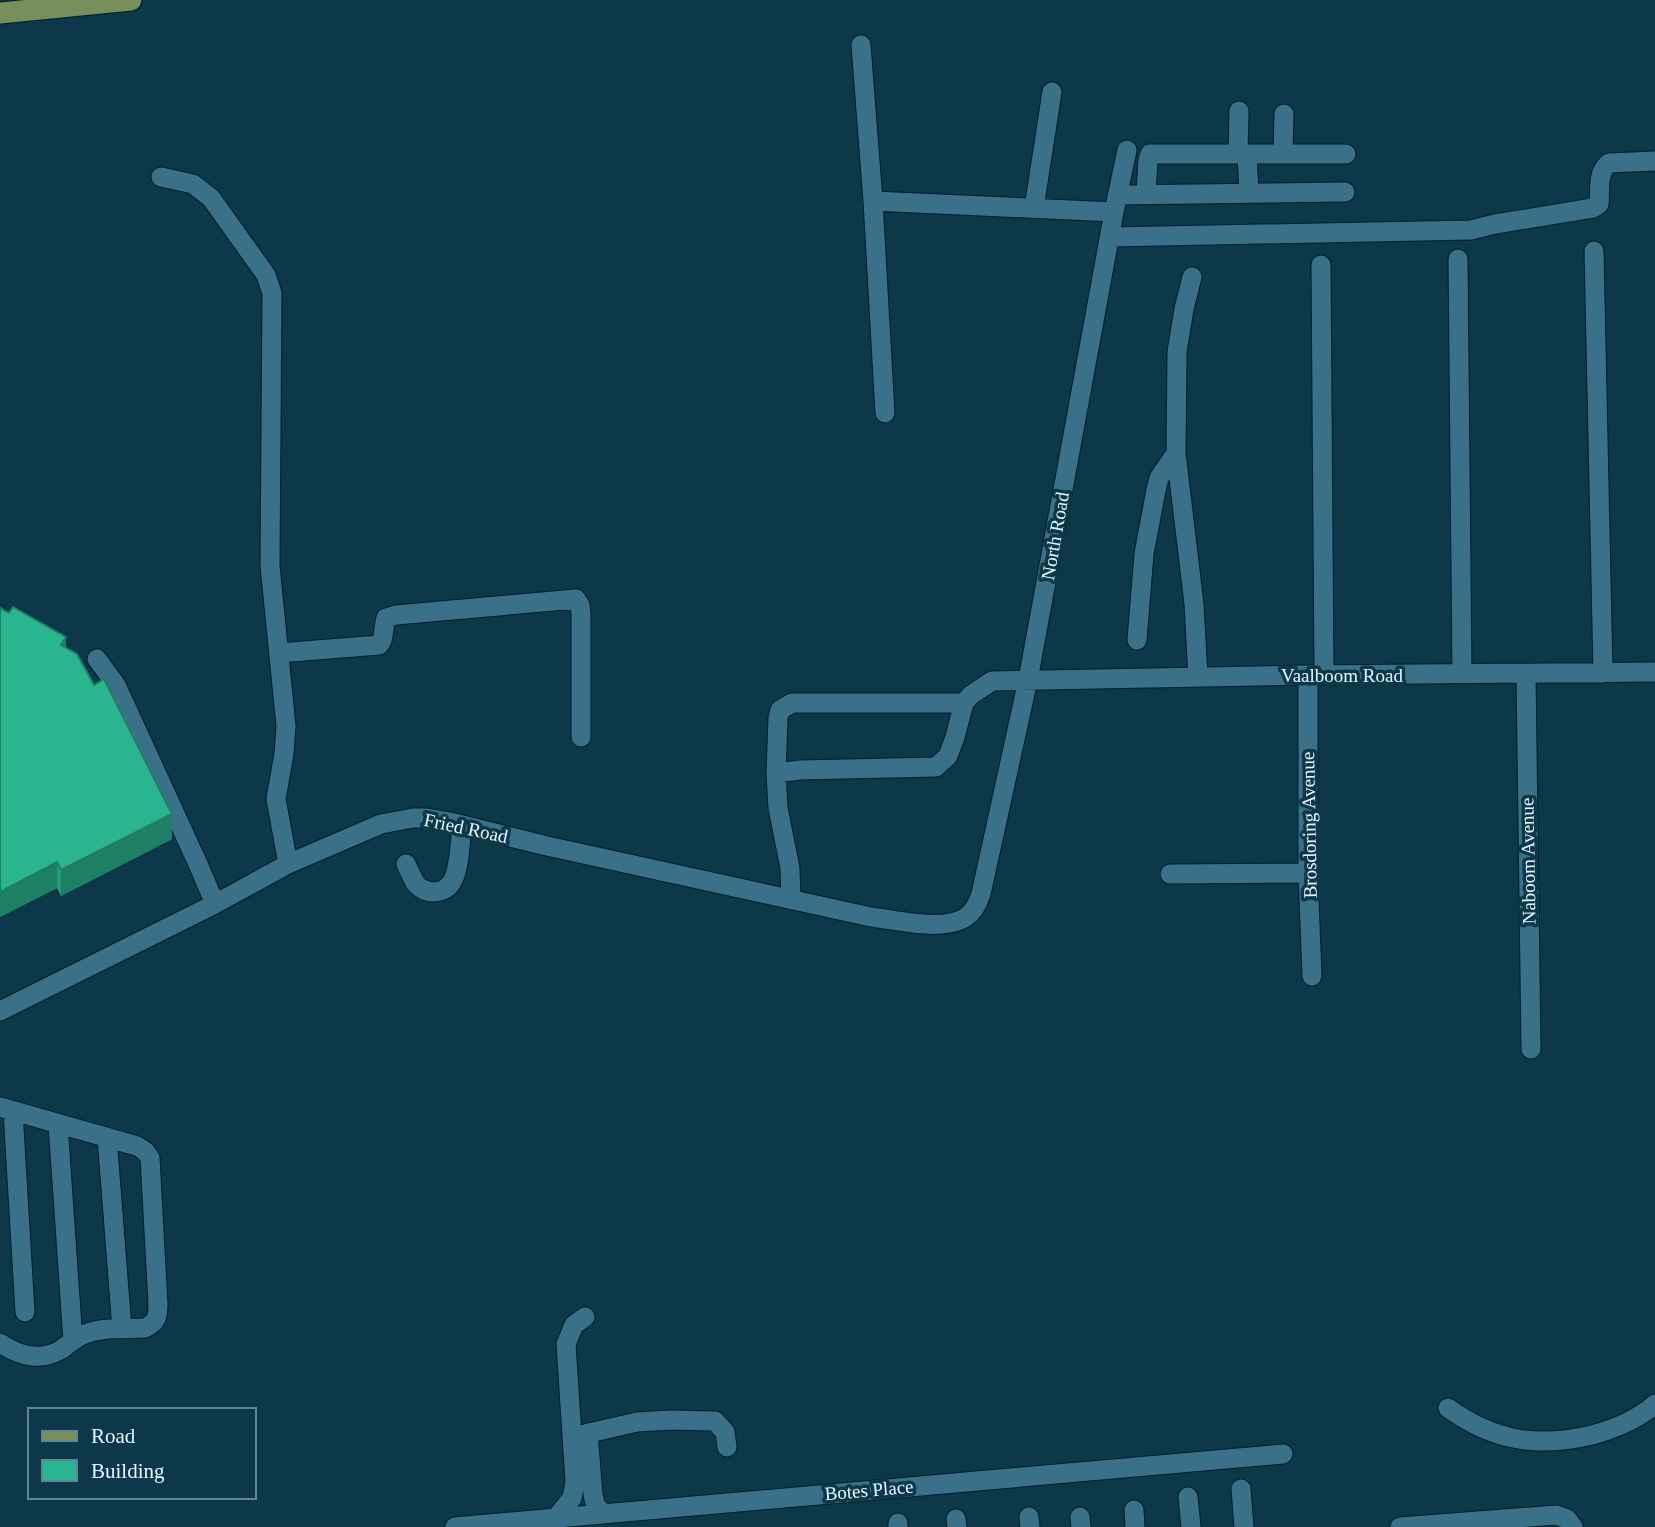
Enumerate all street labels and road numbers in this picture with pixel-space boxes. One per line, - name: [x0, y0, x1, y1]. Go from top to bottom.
- street label: North Road: [1037, 490, 1073, 582]
- street label: Vaalboom Road: [1281, 665, 1403, 686]
- street label: Brosdoring Avenue: [1297, 751, 1321, 899]
- street label: Naboom Avenue: [1516, 797, 1540, 925]
- street label: Fried Road: [422, 809, 510, 847]
- street label: Botes Place: [824, 1476, 914, 1504]

